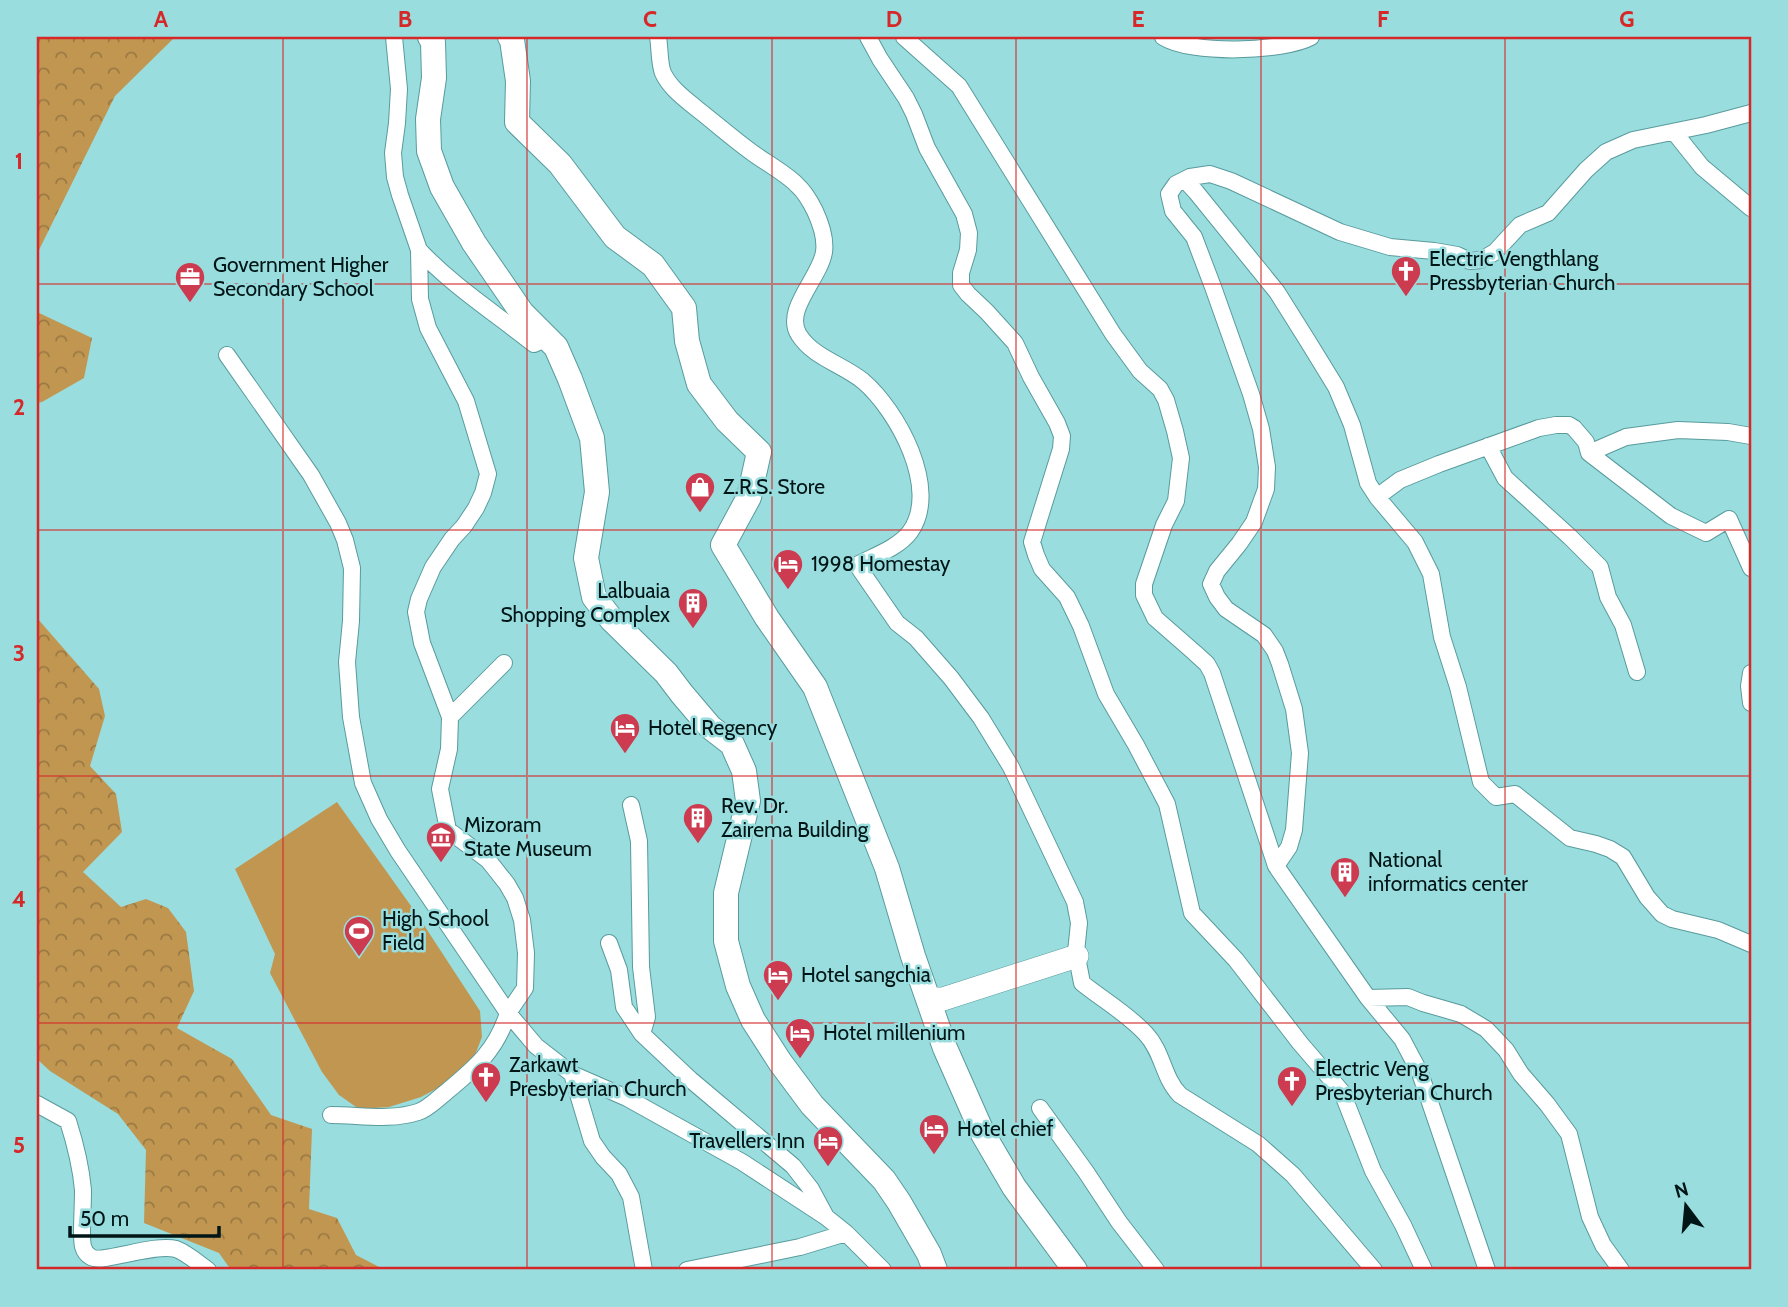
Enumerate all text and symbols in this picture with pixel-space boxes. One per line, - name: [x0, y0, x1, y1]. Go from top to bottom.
- text: A: [154, 5, 169, 33]
- text: B: [398, 5, 412, 33]
- text: C: [643, 5, 657, 33]
- text: D: [886, 5, 902, 33]
- text: E: [1131, 5, 1145, 33]
- text: F: [1377, 5, 1389, 33]
- text: G: [1619, 5, 1635, 33]
- text: 1: [15, 147, 23, 175]
- place label: Electric Vengthlang Pressbyterian Church: [1429, 246, 1615, 295]
- place label: Government Higher Secondary School: [213, 252, 389, 301]
- church icon: Electric Vengthlang Pressbyterian Church: [1389, 254, 1423, 298]
- office icon: Government Higher Secondary School: [173, 260, 207, 304]
- text: 2: [13, 393, 25, 421]
- shop icon: Z.R.S. Store: [683, 470, 717, 514]
- place label: Z.R.S. Store: [723, 474, 825, 499]
- hotel icon: 1998 Homestay: [771, 547, 805, 591]
- place label: 1998 Homestay: [811, 551, 951, 576]
- place label: Lalbuaia Shopping Complex: [500, 578, 670, 627]
- building icon: Lalbuaia Shopping Complex: [676, 586, 710, 630]
- text: 3: [13, 639, 25, 667]
- hotel icon: Hotel Regency: [608, 711, 642, 755]
- place label: Hotel Regency: [648, 715, 778, 740]
- place label: Rev. Dr. Zairema Building: [721, 793, 869, 842]
- building icon: Rev. Dr. Zairema Building: [681, 801, 715, 845]
- place label: Mizoram State Museum: [464, 812, 592, 861]
- museum icon: Mizoram State Museum: [424, 820, 458, 864]
- place label: National informatics center: [1368, 847, 1528, 896]
- building icon: National informatics center: [1328, 855, 1362, 899]
- text: 4: [12, 885, 26, 913]
- place label: High School Field: [382, 906, 489, 955]
- sports icon: High School Field: [342, 914, 376, 958]
- hotel icon: Hotel sangchia: [761, 958, 795, 1002]
- place label: Hotel sangchia: [801, 962, 931, 987]
- hotel icon: Hotel millenium: [783, 1016, 817, 1060]
- place label: Hotel millenium: [823, 1020, 965, 1045]
- place label: Zarkawt Presbyterian Church: [509, 1052, 687, 1101]
- place label: Electric Veng Presbyterian Church: [1315, 1056, 1493, 1105]
- church icon: Zarkawt Presbyterian Church: [469, 1060, 503, 1104]
- church icon: Electric Veng Presbyterian Church: [1275, 1064, 1309, 1108]
- hotel icon: Hotel chief: [917, 1112, 951, 1156]
- place label: Hotel chief: [957, 1116, 1053, 1141]
- hotel icon: Travellers Inn: [811, 1124, 845, 1168]
- place label: Travellers Inn: [689, 1128, 805, 1153]
- text: 5: [13, 1131, 25, 1159]
- north arrow: [1652, 1170, 1722, 1240]
- text: N: [1672, 1177, 1691, 1203]
- scale bar: [70, 1195, 219, 1239]
- text: 50 m: [80, 1206, 129, 1231]

